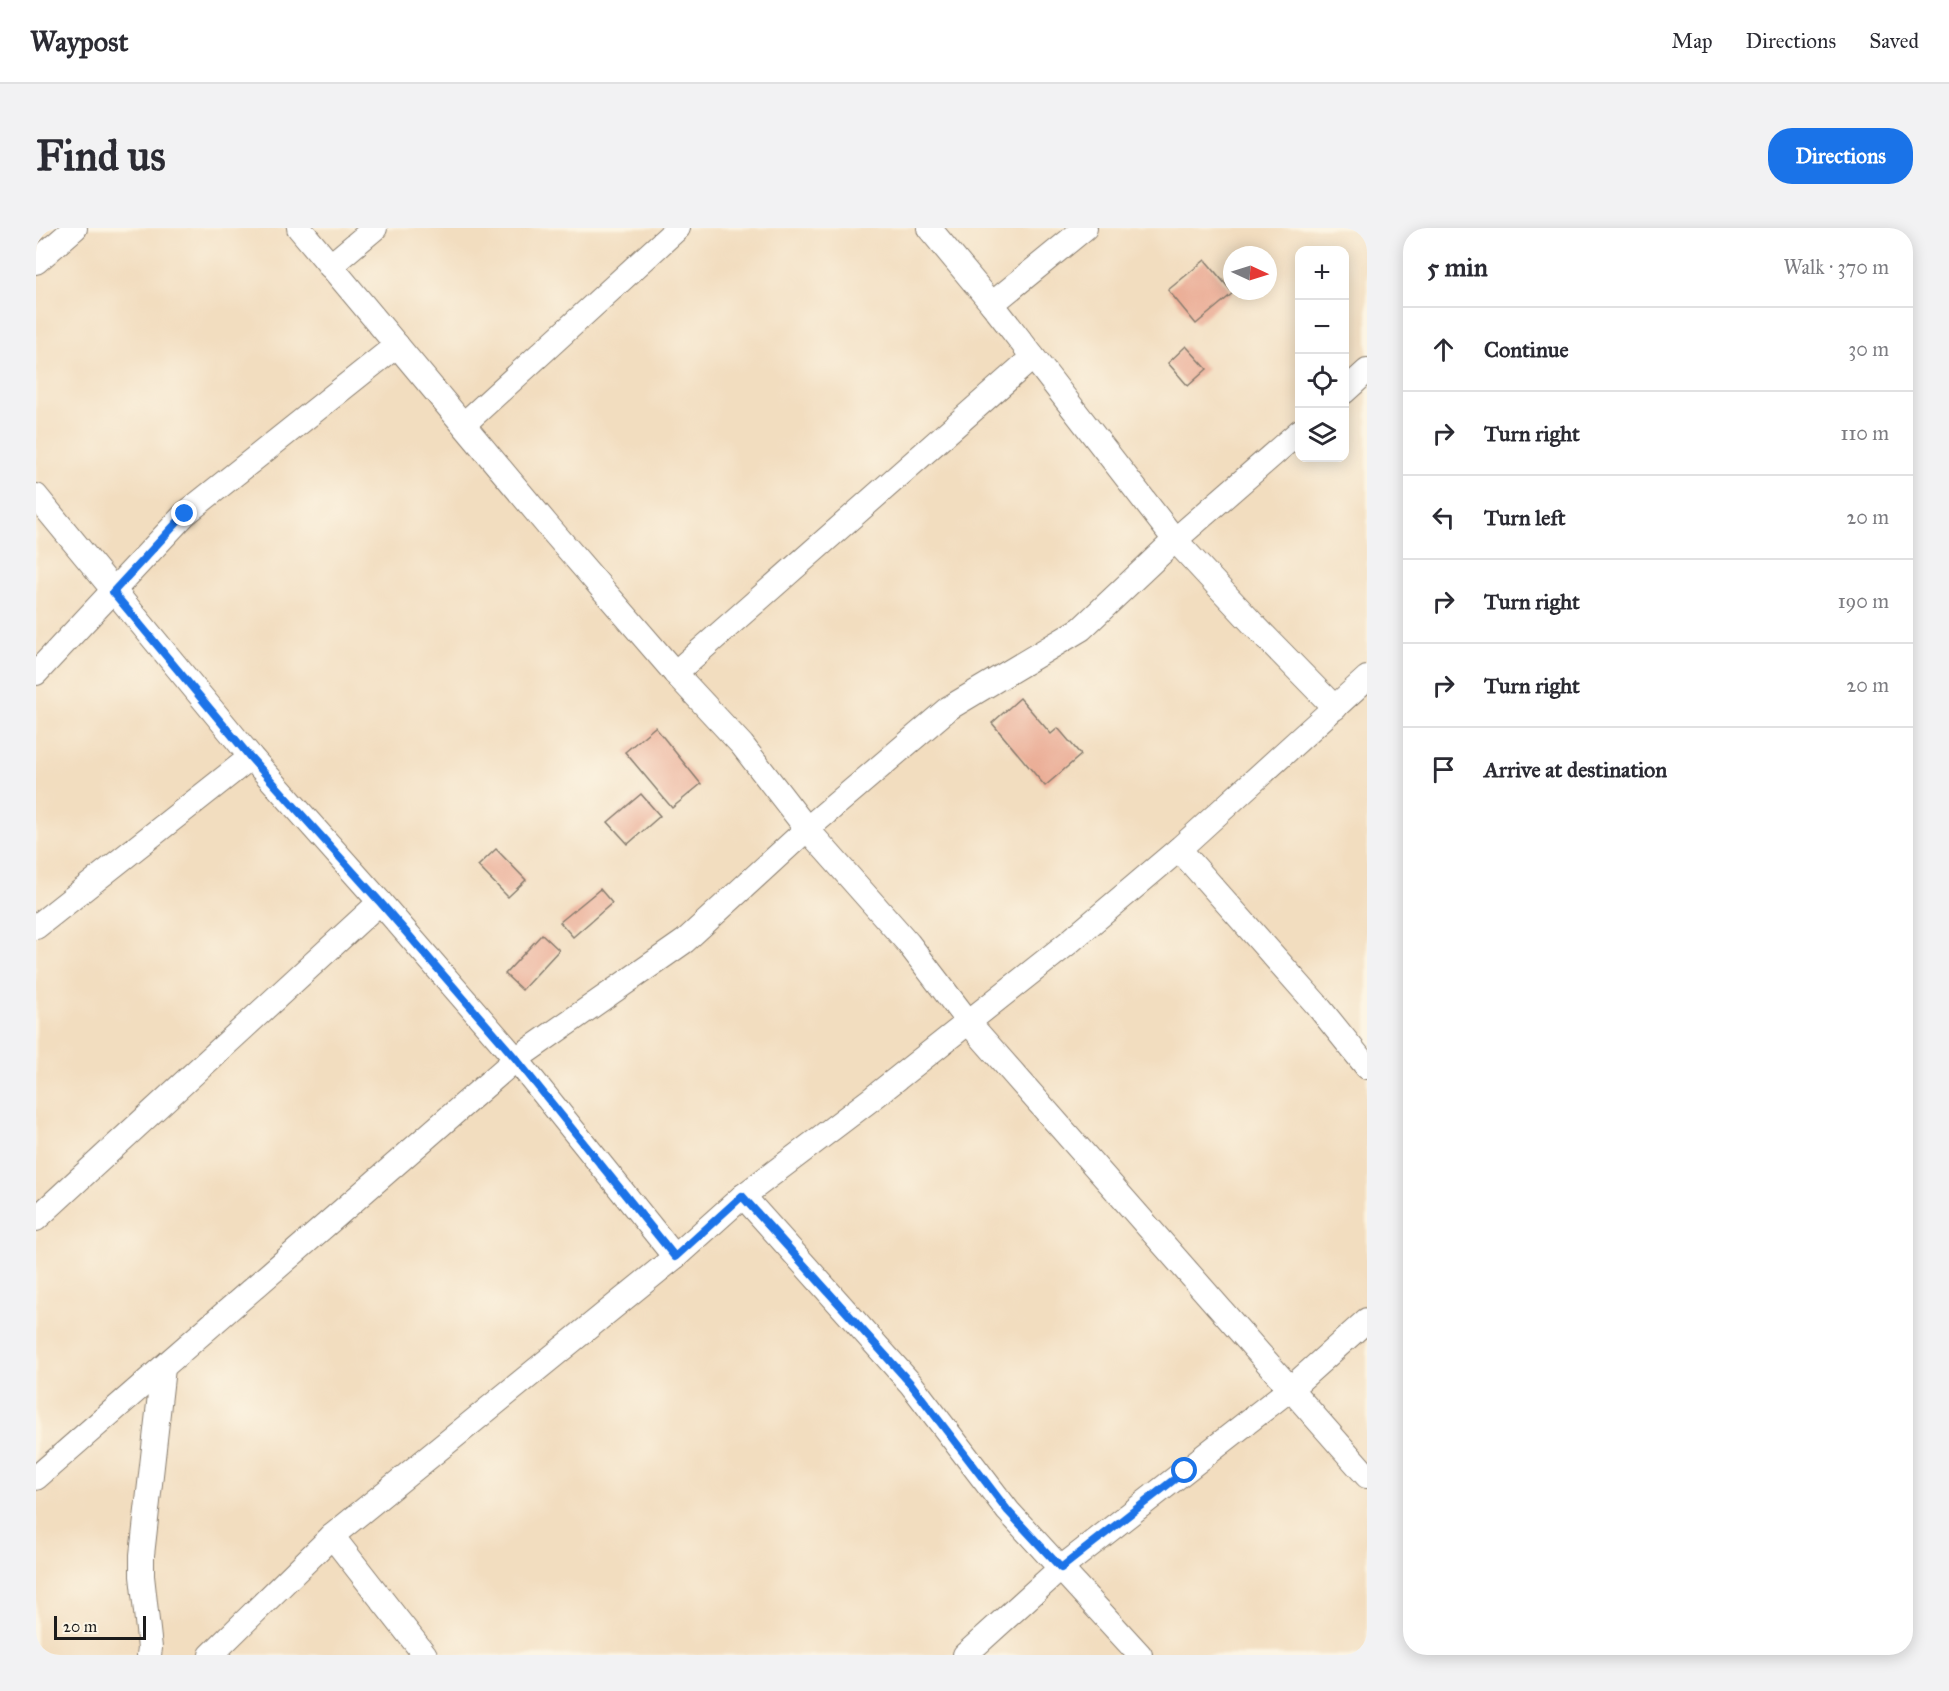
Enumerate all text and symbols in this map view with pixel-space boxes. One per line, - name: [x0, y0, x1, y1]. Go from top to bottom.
- text: Waypost: [30, 24, 128, 59]
- text: Map: [1672, 28, 1713, 54]
- text: Directions: [1746, 28, 1836, 54]
- text: Saved: [1869, 28, 1919, 54]
- button: Directions: [1768, 128, 1913, 184]
- text: Find us: [36, 130, 166, 182]
- north arrow: [1223, 246, 1277, 300]
- map controls: [1295, 246, 1349, 462]
- button: +: [1295, 246, 1349, 300]
- text: 5 min: [1427, 251, 1488, 283]
- text: Walk · 370 m: [1783, 255, 1889, 279]
- button: −: [1295, 300, 1349, 354]
- icon: ahead: [1427, 333, 1460, 366]
- text: Continue: [1484, 336, 1569, 363]
- text: 30 m: [1848, 337, 1889, 361]
- button: locate: [1295, 354, 1349, 408]
- button: layers: [1295, 408, 1349, 462]
- icon: right: [1427, 417, 1460, 450]
- text: Turn right: [1484, 420, 1580, 447]
- text: 110 m: [1841, 421, 1889, 445]
- route end: [171, 500, 197, 526]
- icon: left: [1427, 501, 1460, 534]
- text: Turn left: [1484, 504, 1566, 531]
- text: 20 m: [1846, 505, 1889, 529]
- icon: right: [1427, 585, 1460, 618]
- text: Turn right: [1484, 588, 1580, 615]
- text: 190 m: [1838, 589, 1889, 613]
- icon: right: [1427, 669, 1460, 702]
- text: Turn right: [1484, 672, 1580, 699]
- text: 20 m: [1846, 673, 1889, 697]
- icon: arrive: [1427, 753, 1460, 786]
- text: Arrive at destination: [1484, 756, 1667, 783]
- route start: [1171, 1457, 1197, 1483]
- scale bar: [54, 1613, 146, 1640]
- text: 20 m: [63, 1617, 97, 1636]

